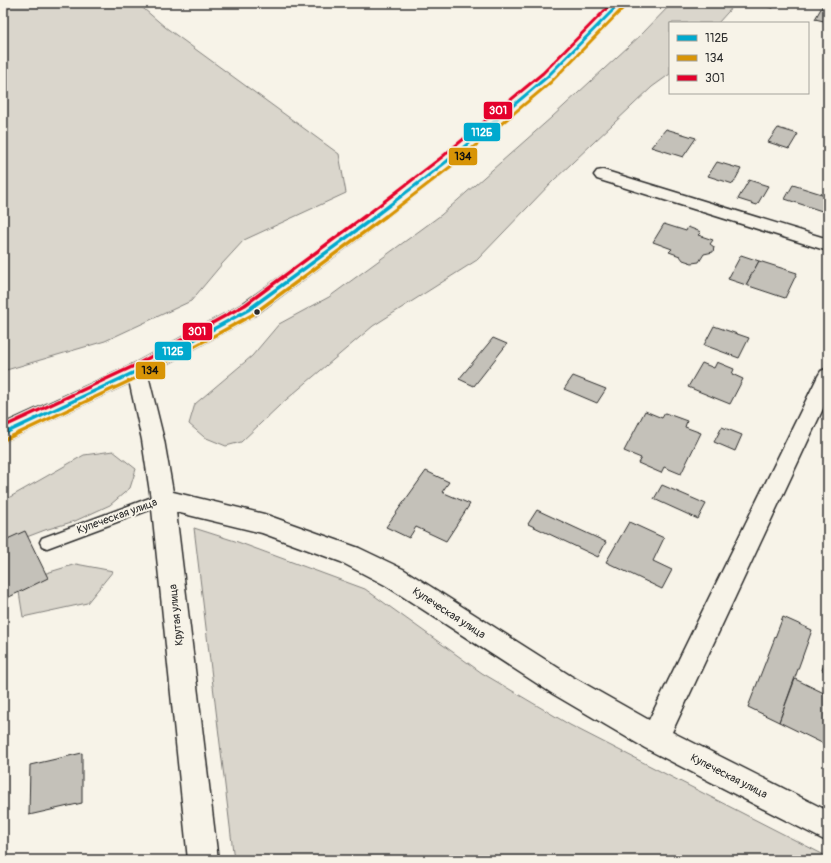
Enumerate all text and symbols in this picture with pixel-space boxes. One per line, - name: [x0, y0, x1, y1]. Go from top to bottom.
- legend: [669, 22, 809, 94]
- text: 112Б: [705, 31, 728, 46]
- text: 134: [705, 51, 723, 66]
- text: 301: [705, 71, 725, 86]
- line badge: 301: [483, 101, 513, 120]
- text: 301: [489, 104, 507, 117]
- line badge: 112Б: [463, 122, 501, 142]
- text: 112Б: [471, 126, 493, 139]
- line badge: 134: [448, 147, 478, 166]
- text: 134: [455, 150, 472, 163]
- unlabelled marker: [252, 307, 262, 317]
- line badge: 301: [182, 322, 213, 341]
- text: 301: [188, 325, 206, 338]
- line badge: 112Б: [154, 341, 192, 361]
- text: 112Б: [162, 345, 184, 358]
- line badge: 134: [135, 361, 166, 380]
- text: 134: [142, 364, 159, 377]
- street label: Купеческая улица: [75, 495, 159, 537]
- street label: Крутая улица: [166, 584, 186, 646]
- street label: Купеческая улица: [410, 585, 488, 641]
- street label: Купеческая улица: [688, 751, 770, 801]

